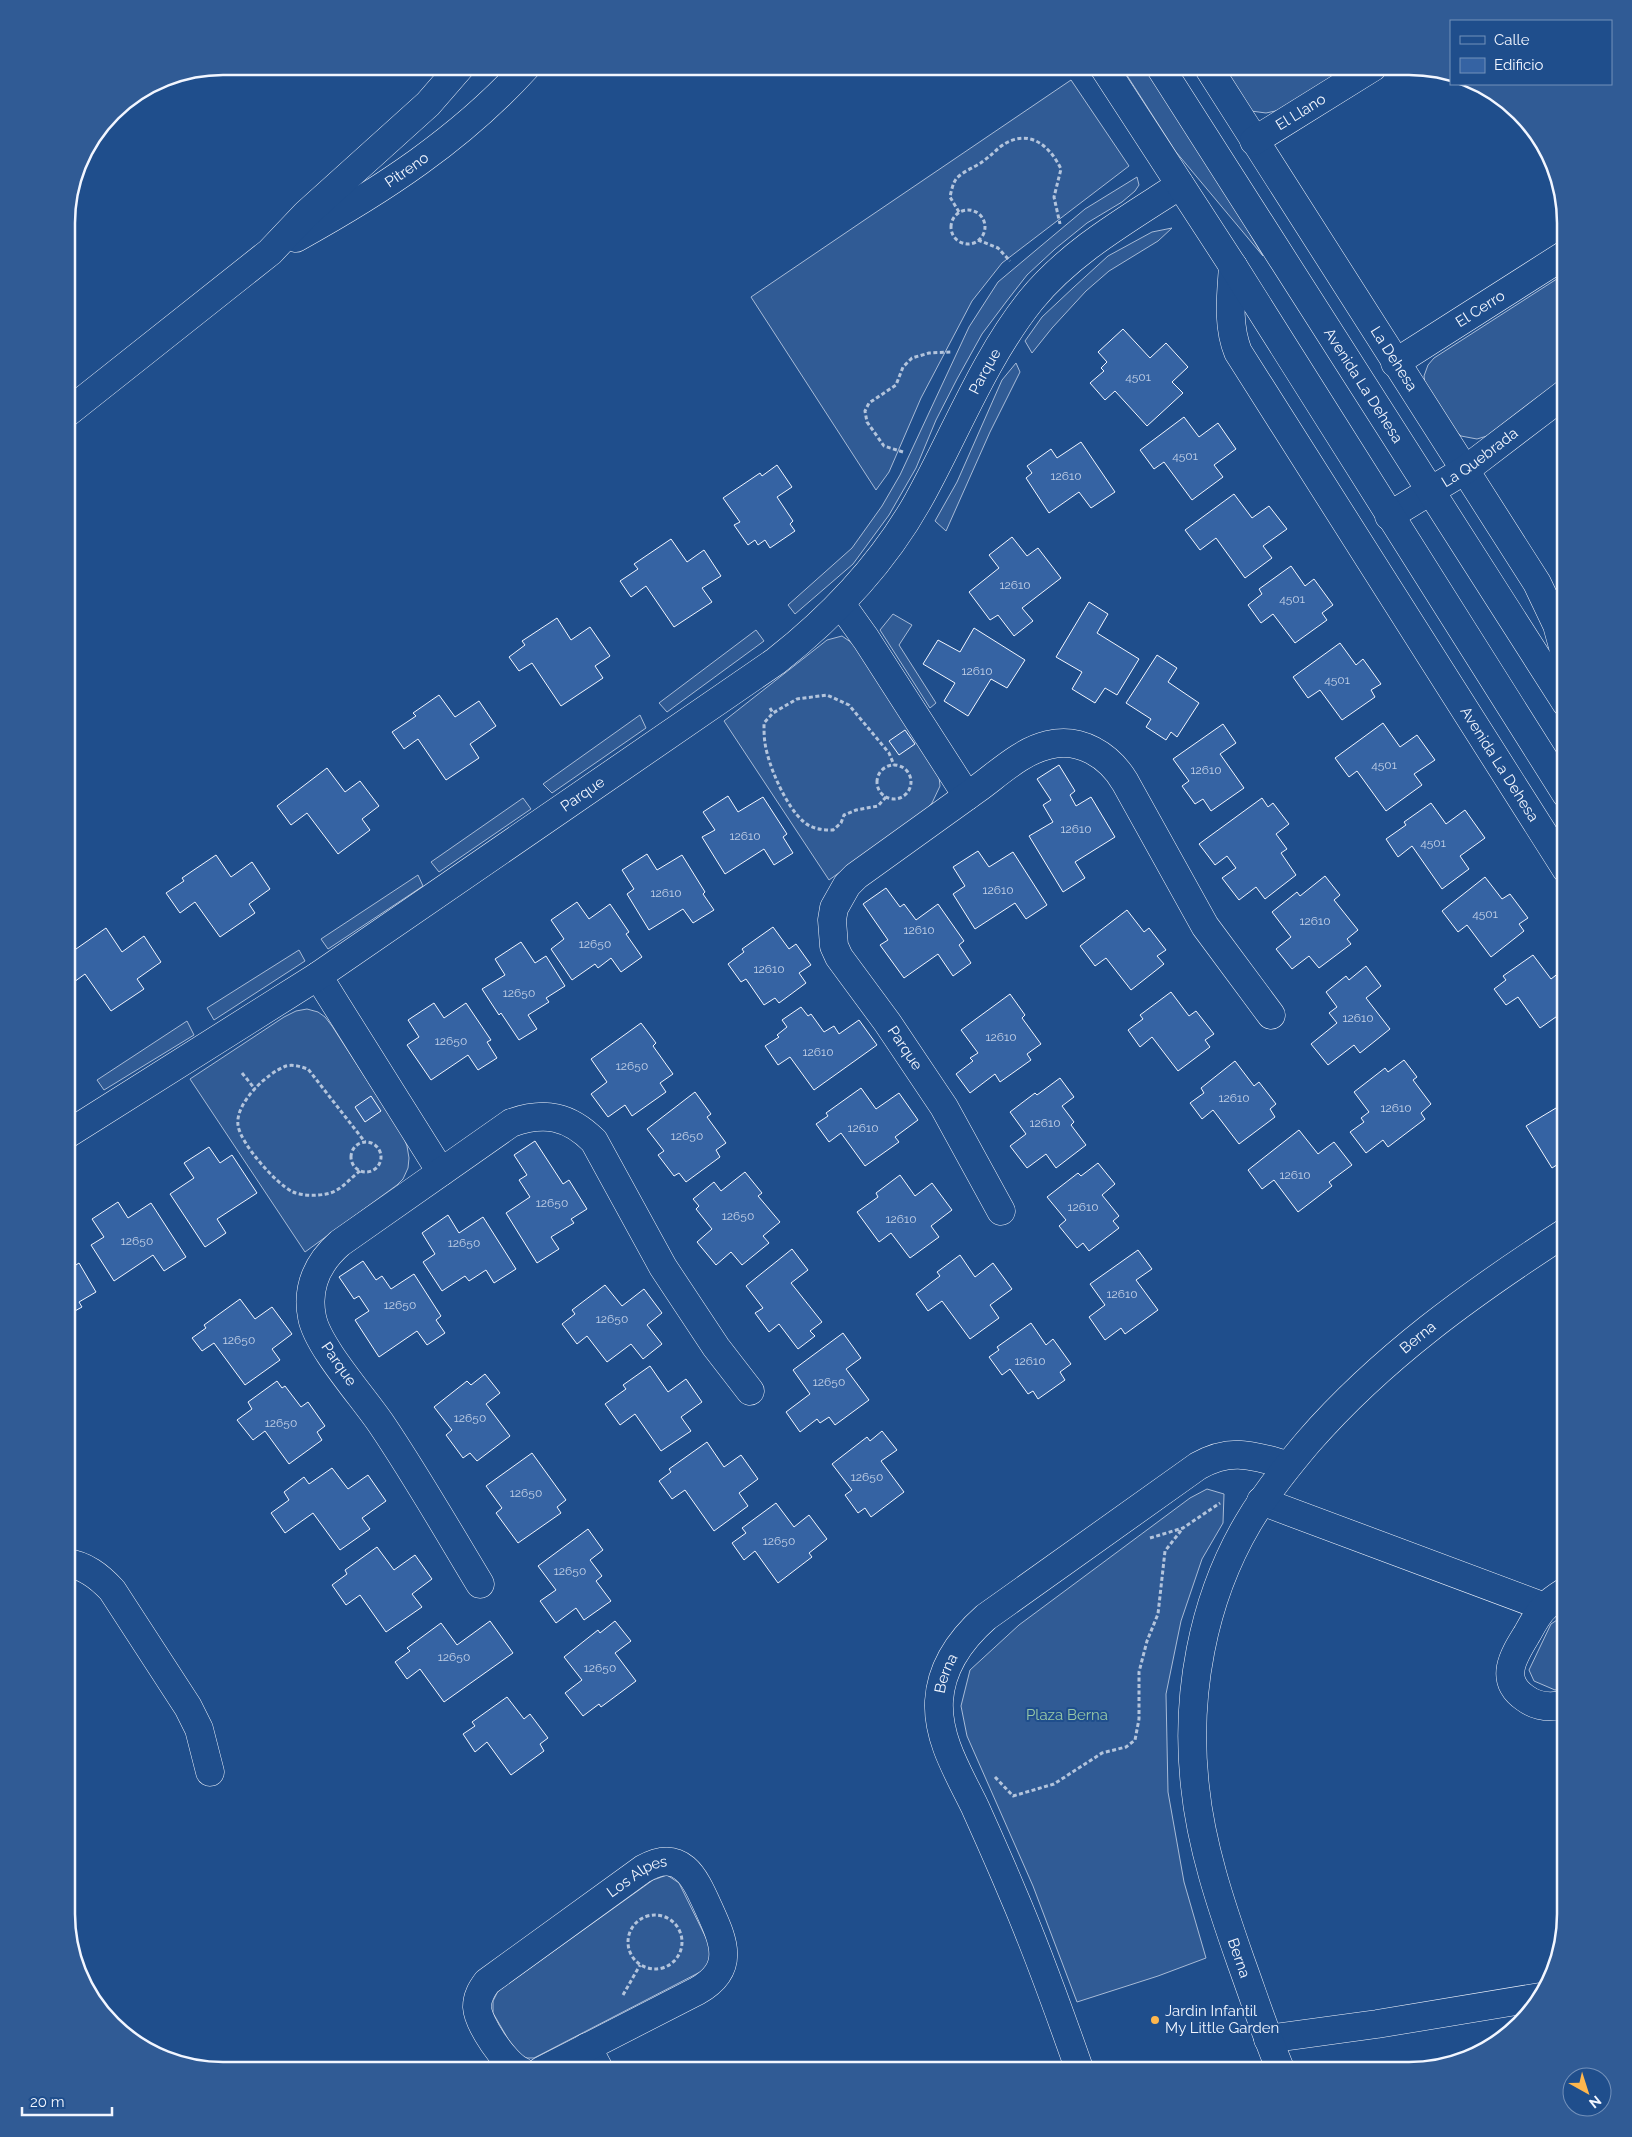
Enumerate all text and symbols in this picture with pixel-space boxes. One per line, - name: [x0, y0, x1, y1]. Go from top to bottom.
- legend: [1450, 20, 1612, 85]
- text: Calle: [1494, 31, 1530, 49]
- text: Edificio: [1494, 56, 1544, 74]
- street label: El Llano: [1272, 90, 1329, 134]
- street label: Pitreno: [381, 148, 432, 191]
- street label: El Cerro: [1452, 286, 1508, 331]
- street label: La Dehesa: [1367, 323, 1421, 394]
- street label: Avenida La Dehesa: [1320, 325, 1407, 446]
- street label: Parque: [965, 345, 1005, 397]
- house number: 4501: [1125, 370, 1151, 384]
- street label: La Quebrada: [1438, 424, 1521, 491]
- house number: 4501: [1172, 449, 1198, 463]
- house number: 12610: [1050, 469, 1082, 483]
- house number: 12610: [999, 578, 1031, 592]
- house number: 4501: [1279, 592, 1305, 606]
- house number: 12610: [961, 664, 993, 678]
- house number: 4501: [1324, 673, 1350, 687]
- street label: Avenida La Dehesa: [1456, 703, 1543, 825]
- house number: 4501: [1371, 758, 1397, 772]
- house number: 12610: [1190, 763, 1222, 777]
- street label: Parque: [557, 773, 608, 816]
- house number: 12610: [1060, 822, 1092, 836]
- house number: 12610: [729, 829, 761, 843]
- house number: 4501: [1420, 836, 1446, 850]
- house number: 12610: [982, 883, 1014, 897]
- house number: 12610: [650, 886, 682, 900]
- house number: 4501: [1472, 907, 1498, 921]
- house number: 12610: [1299, 914, 1331, 928]
- house number: 12610: [903, 923, 935, 937]
- house number: 12650: [579, 937, 611, 951]
- house number: 12610: [753, 962, 785, 976]
- house number: 12650: [503, 986, 535, 1000]
- house number: 12610: [1342, 1011, 1374, 1025]
- street label: Parque: [884, 1022, 926, 1074]
- house number: 12610: [985, 1030, 1017, 1044]
- house number: 12650: [435, 1034, 467, 1048]
- house number: 12610: [802, 1045, 834, 1059]
- house number: 12650: [616, 1059, 648, 1073]
- house number: 12610: [1218, 1091, 1250, 1105]
- house number: 12610: [1380, 1101, 1412, 1115]
- house number: 12610: [1029, 1116, 1061, 1130]
- house number: 12610: [847, 1121, 879, 1135]
- house number: 12650: [671, 1129, 703, 1143]
- house number: 12610: [1279, 1168, 1311, 1182]
- house number: 12650: [536, 1196, 568, 1210]
- house number: 12610: [1067, 1200, 1099, 1214]
- house number: 12650: [722, 1209, 754, 1223]
- house number: 12610: [885, 1212, 917, 1226]
- house number: 12650: [121, 1234, 153, 1248]
- house number: 12650: [448, 1236, 480, 1250]
- house number: 12610: [1106, 1287, 1138, 1301]
- house number: 12650: [384, 1298, 416, 1312]
- house number: 12650: [596, 1312, 628, 1326]
- street label: Berna: [1396, 1318, 1439, 1357]
- house number: 12650: [223, 1333, 255, 1347]
- street label: Parque: [317, 1339, 361, 1390]
- house number: 12610: [1014, 1354, 1046, 1368]
- house number: 12650: [813, 1375, 845, 1389]
- house number: 12650: [454, 1411, 486, 1425]
- house number: 12650: [265, 1416, 297, 1430]
- house number: 12650: [851, 1470, 883, 1484]
- house number: 12650: [510, 1486, 542, 1500]
- house number: 12650: [763, 1534, 795, 1548]
- house number: 12650: [554, 1564, 586, 1578]
- house number: 12650: [438, 1650, 470, 1664]
- street label: Berna: [931, 1650, 961, 1695]
- house number: 12650: [584, 1661, 616, 1675]
- park label: Plaza Berna: [1026, 1706, 1108, 1724]
- street label: Los Alpes: [603, 1852, 668, 1901]
- street label: Berna: [1224, 1936, 1254, 1980]
- place label: Jardin Infantil My Little Garden: [1165, 2002, 1279, 2037]
- marker: Jardin Infantil My Little Garden: [1149, 2014, 1161, 2026]
- north arrow: [1562, 2067, 1612, 2117]
- scale bar: [22, 2084, 112, 2116]
- text: 20 m: [30, 2093, 65, 2111]
- text: N: [1586, 2093, 1604, 2112]

